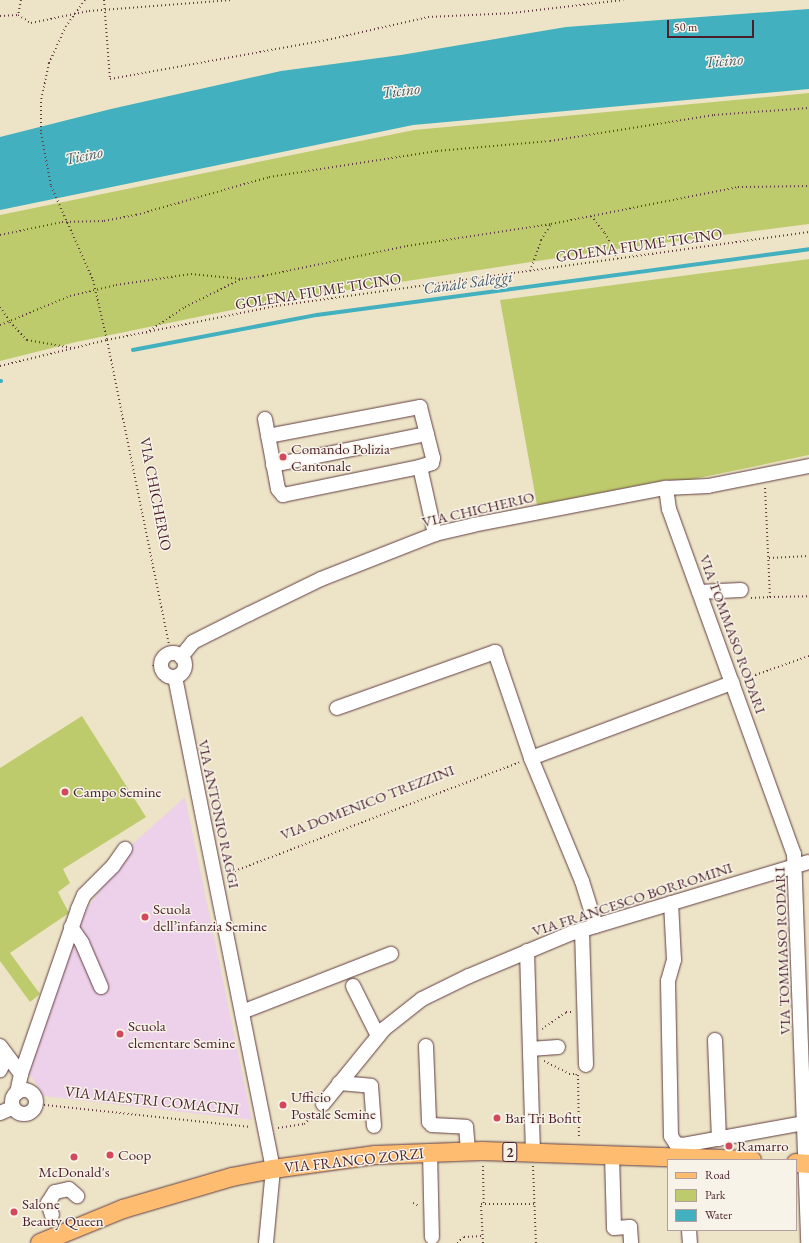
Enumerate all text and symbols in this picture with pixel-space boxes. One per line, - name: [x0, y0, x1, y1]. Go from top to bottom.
- scale bar: [669, 12, 756, 38]
- text: 50 m: [674, 19, 697, 35]
- water label: Ticino: [704, 50, 744, 72]
- water label: Ticino: [381, 79, 421, 103]
- water label: Ticino: [63, 143, 105, 169]
- street label: GOLENA FIUME TICINO: [555, 224, 723, 266]
- water label: Canale Saleggi: [422, 267, 514, 299]
- street label: GOLENA FIUME TICINO: [234, 269, 402, 313]
- street label: VIA CHICHERIO: [136, 436, 176, 552]
- place label: Comando Polizia Cantonale: [291, 439, 390, 474]
- marker: Comando Polizia Cantonale: [278, 452, 288, 462]
- street label: VIA CHICHERIO: [420, 487, 536, 531]
- street label: VIA TOMMASO RODARI: [696, 552, 770, 716]
- street label: VIA ANTONIO RAGGI: [194, 738, 244, 890]
- street label: VIA DOMENICO TREZZINI: [278, 760, 456, 844]
- place label: Campo Semine: [73, 783, 161, 801]
- marker: Campo Semine: [60, 787, 70, 797]
- street label: VIA FRANCESCO BORROMINI: [530, 858, 734, 940]
- street label: VIA TOMMASO RODARI: [770, 867, 794, 1035]
- place label: Scuola dell’infanzia Semine: [153, 899, 267, 934]
- marker: Scuola dell’infanzia Semine: [140, 912, 150, 922]
- place label: Scuola elementare Semine: [128, 1016, 235, 1051]
- marker: Scuola elementare Semine: [115, 1029, 125, 1039]
- street label: VIA MAESTRI COMACINI: [64, 1082, 240, 1118]
- place label: Ufficio Postale Semine: [291, 1087, 376, 1122]
- marker: Ufficio Postale Semine: [278, 1100, 288, 1110]
- place label: Bar Tri Bofitt: [505, 1109, 581, 1127]
- marker: Bar Tri Bofitt: [492, 1113, 502, 1123]
- place label: Ramarro: [737, 1137, 789, 1155]
- road number: 2: [502, 1140, 518, 1164]
- marker: Ramarro: [724, 1141, 734, 1151]
- street label: VIA FRANCO ZORZI: [283, 1144, 425, 1176]
- place label: Coop: [118, 1146, 151, 1164]
- marker: Coop: [105, 1150, 115, 1160]
- marker: McDonald's: [69, 1152, 79, 1162]
- legend: [667, 1159, 797, 1231]
- place label: McDonald's: [39, 1163, 109, 1181]
- text: Road: [705, 1167, 730, 1183]
- text: Park: [705, 1187, 725, 1203]
- place label: Salone Beauty Queen: [22, 1194, 104, 1229]
- marker: Salone Beauty Queen: [9, 1207, 19, 1217]
- text: Water: [705, 1207, 732, 1223]

